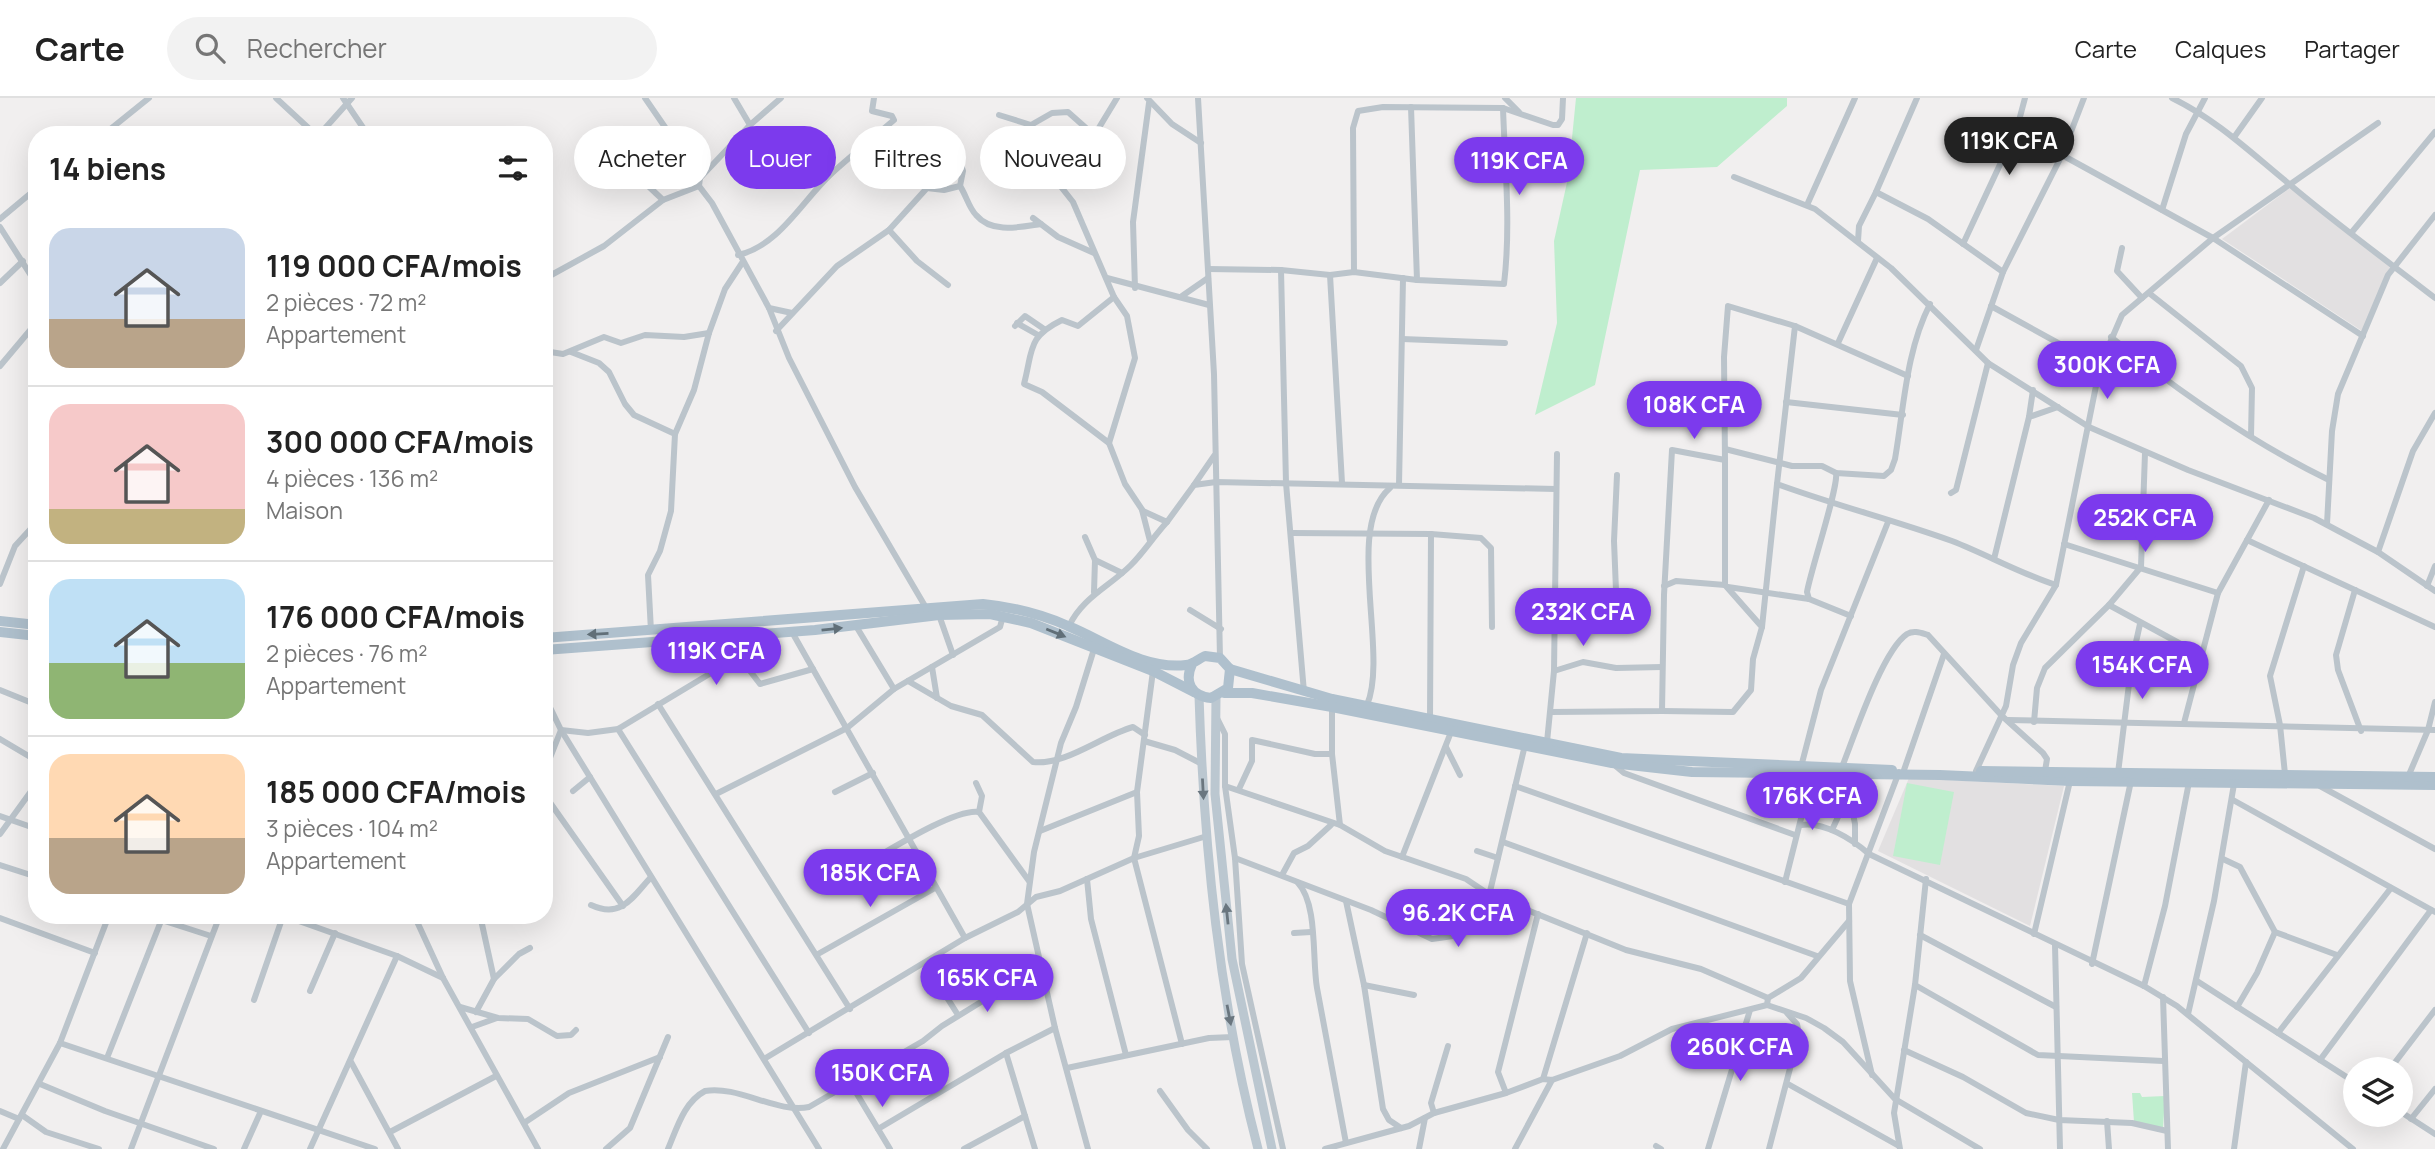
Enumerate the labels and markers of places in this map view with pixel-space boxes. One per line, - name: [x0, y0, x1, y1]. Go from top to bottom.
- pin: 119K CFA: [1937, 118, 2081, 177]
- pin: 119K CFA: [1447, 138, 1591, 197]
- pin: 300K CFA: [2035, 342, 2179, 401]
- pin: 108K CFA: [1622, 382, 1766, 441]
- pin: 252K CFA: [2073, 494, 2217, 554]
- pin: 232K CFA: [1511, 588, 1655, 648]
- pin: 119K CFA: [644, 628, 788, 687]
- pin: 154K CFA: [2070, 642, 2214, 701]
- pin: 176K CFA: [1740, 772, 1884, 832]
- pin: 185K CFA: [798, 850, 942, 909]
- pin: 96.2K CFA: [1378, 890, 1538, 949]
- pin: 165K CFA: [915, 954, 1059, 1014]
- pin: 260K CFA: [1668, 1024, 1812, 1083]
- pin: 150K CFA: [810, 1049, 954, 1109]

